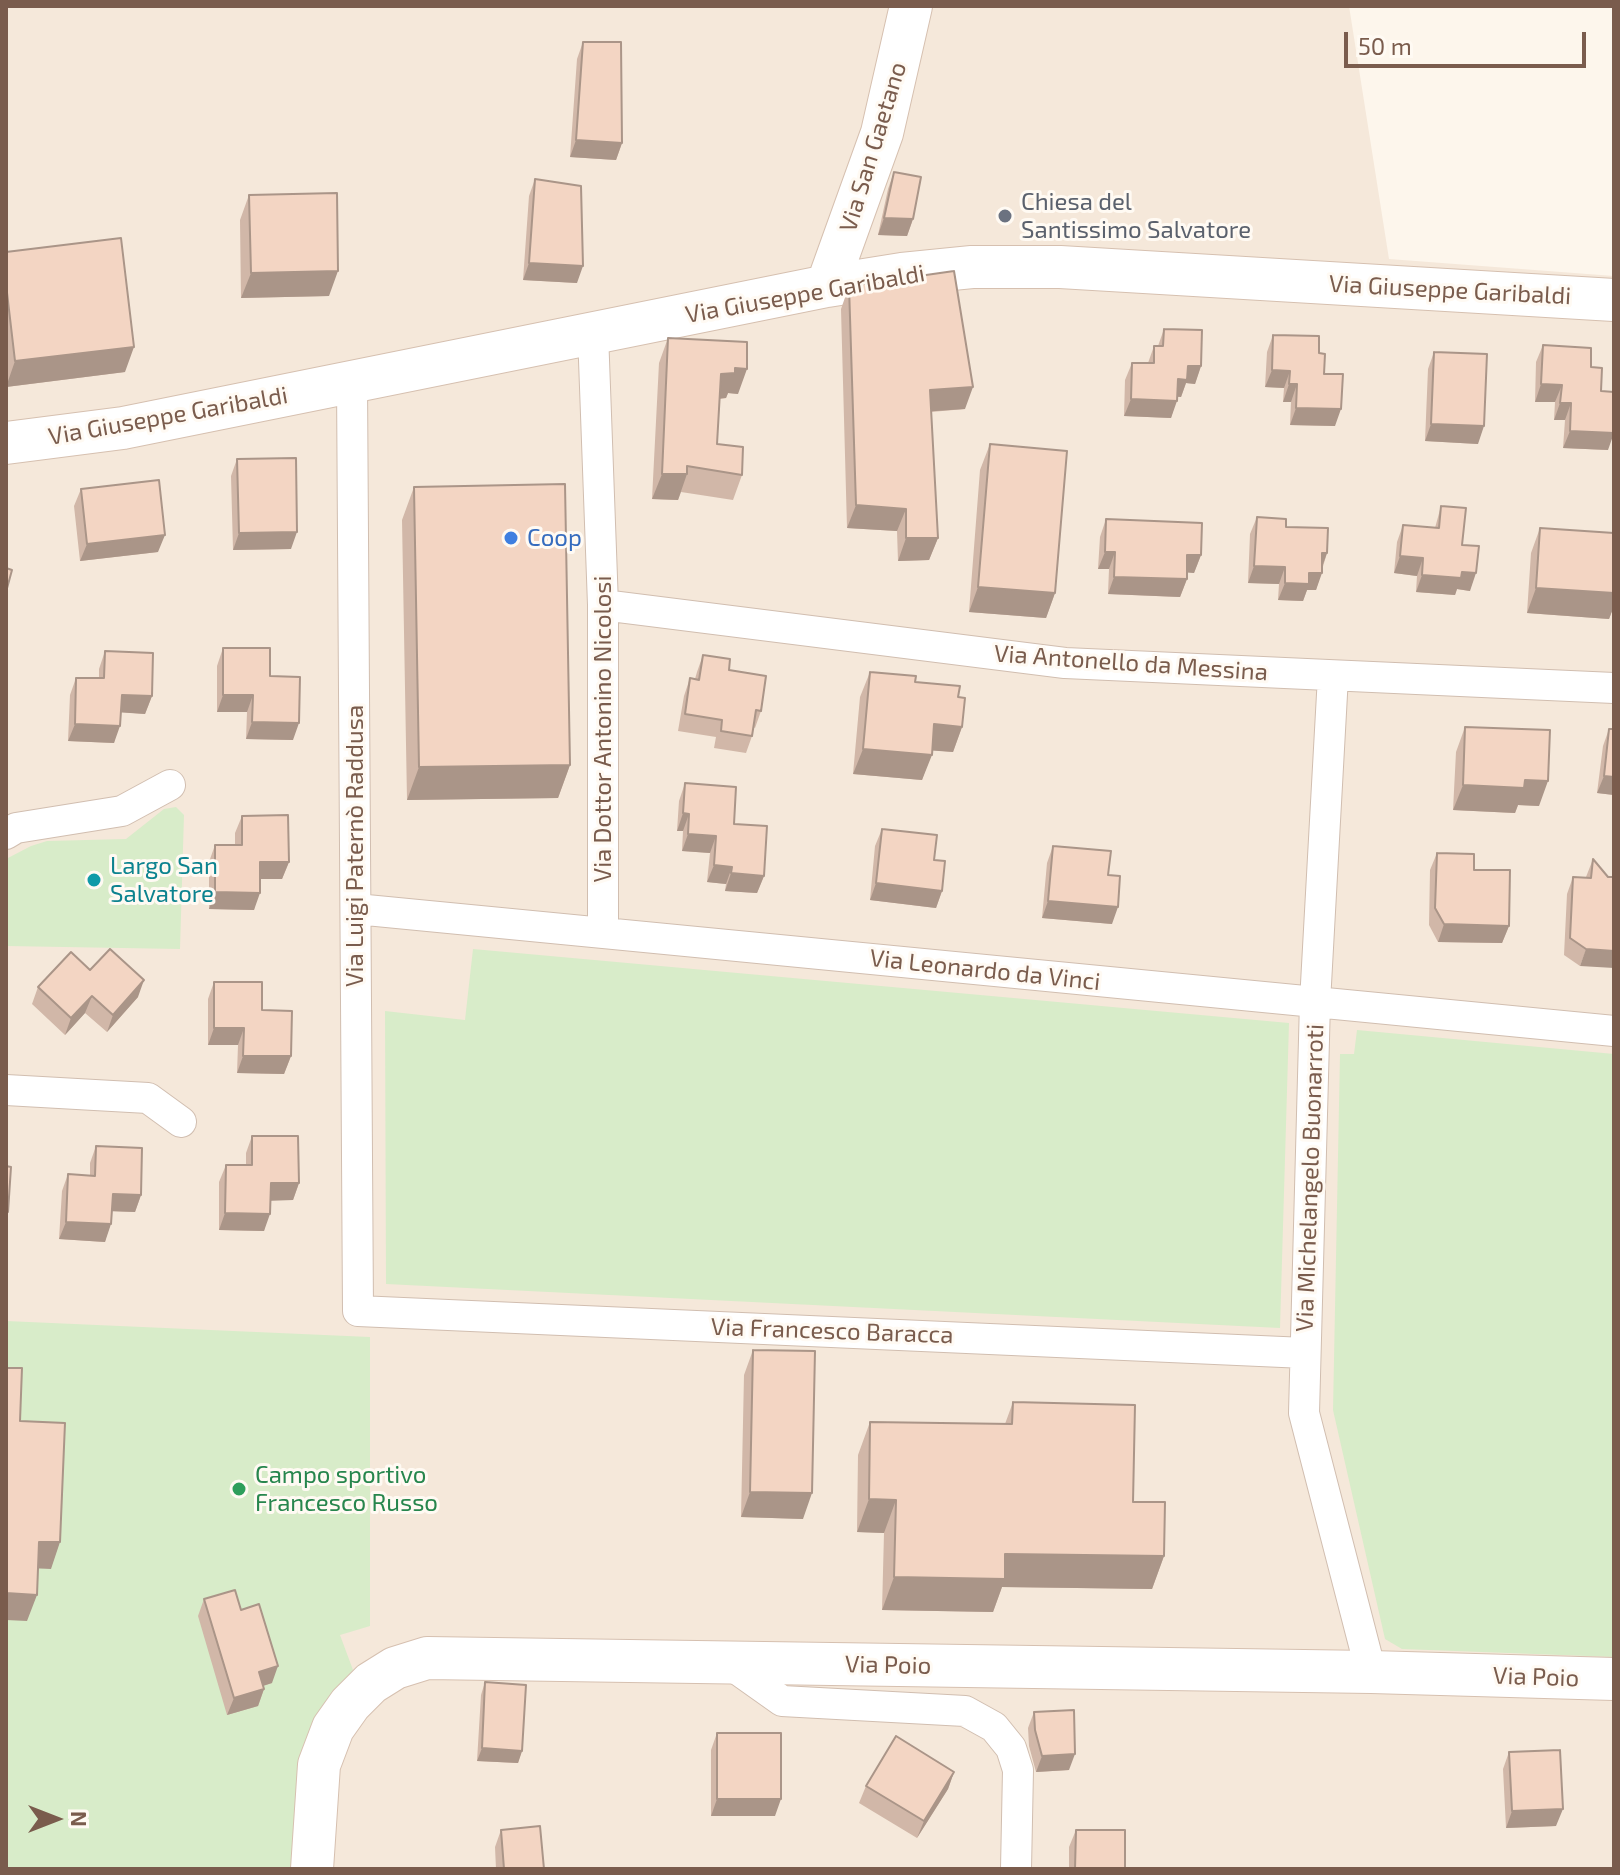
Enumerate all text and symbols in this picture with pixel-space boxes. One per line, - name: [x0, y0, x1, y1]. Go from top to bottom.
- scale bar: [1348, 16, 1590, 66]
- text: 50 m: [1358, 31, 1412, 60]
- street label: Via San Gaetano: [833, 59, 913, 235]
- place label: Chiesa del Santissimo Salvatore: [1021, 188, 1251, 244]
- marker: Chiesa del Santissimo Salvatore: [996, 207, 1014, 225]
- street label: Via Giuseppe Garibaldi: [683, 259, 927, 329]
- street label: Via Giuseppe Garibaldi: [1328, 269, 1572, 311]
- street label: Via Giuseppe Garibaldi: [46, 381, 290, 451]
- place label: Coop: [527, 524, 582, 552]
- marker: Coop: [502, 529, 520, 547]
- street label: Via Dottor Antonino Nicolosi: [589, 576, 617, 882]
- street label: Via Antonello da Messina: [993, 639, 1269, 687]
- street label: Via Luigi Paternò Raddusa: [341, 705, 369, 987]
- place label: Largo San Salvatore: [110, 852, 218, 908]
- marker: Largo San Salvatore: [85, 871, 103, 889]
- street label: Via Leonardo da Vinci: [868, 944, 1102, 996]
- street label: Via Michelangelo Buonarroti: [1290, 1024, 1330, 1332]
- street label: Via Francesco Baracca: [710, 1312, 954, 1350]
- place label: Campo sportivo Francesco Russo: [255, 1461, 438, 1517]
- marker: Campo sportivo Francesco Russo: [230, 1480, 248, 1498]
- street label: Via Poio: [845, 1650, 931, 1680]
- street label: Via Poio: [1492, 1661, 1580, 1693]
- north arrow: [16, 1779, 96, 1859]
- text: N: [67, 1811, 93, 1827]

